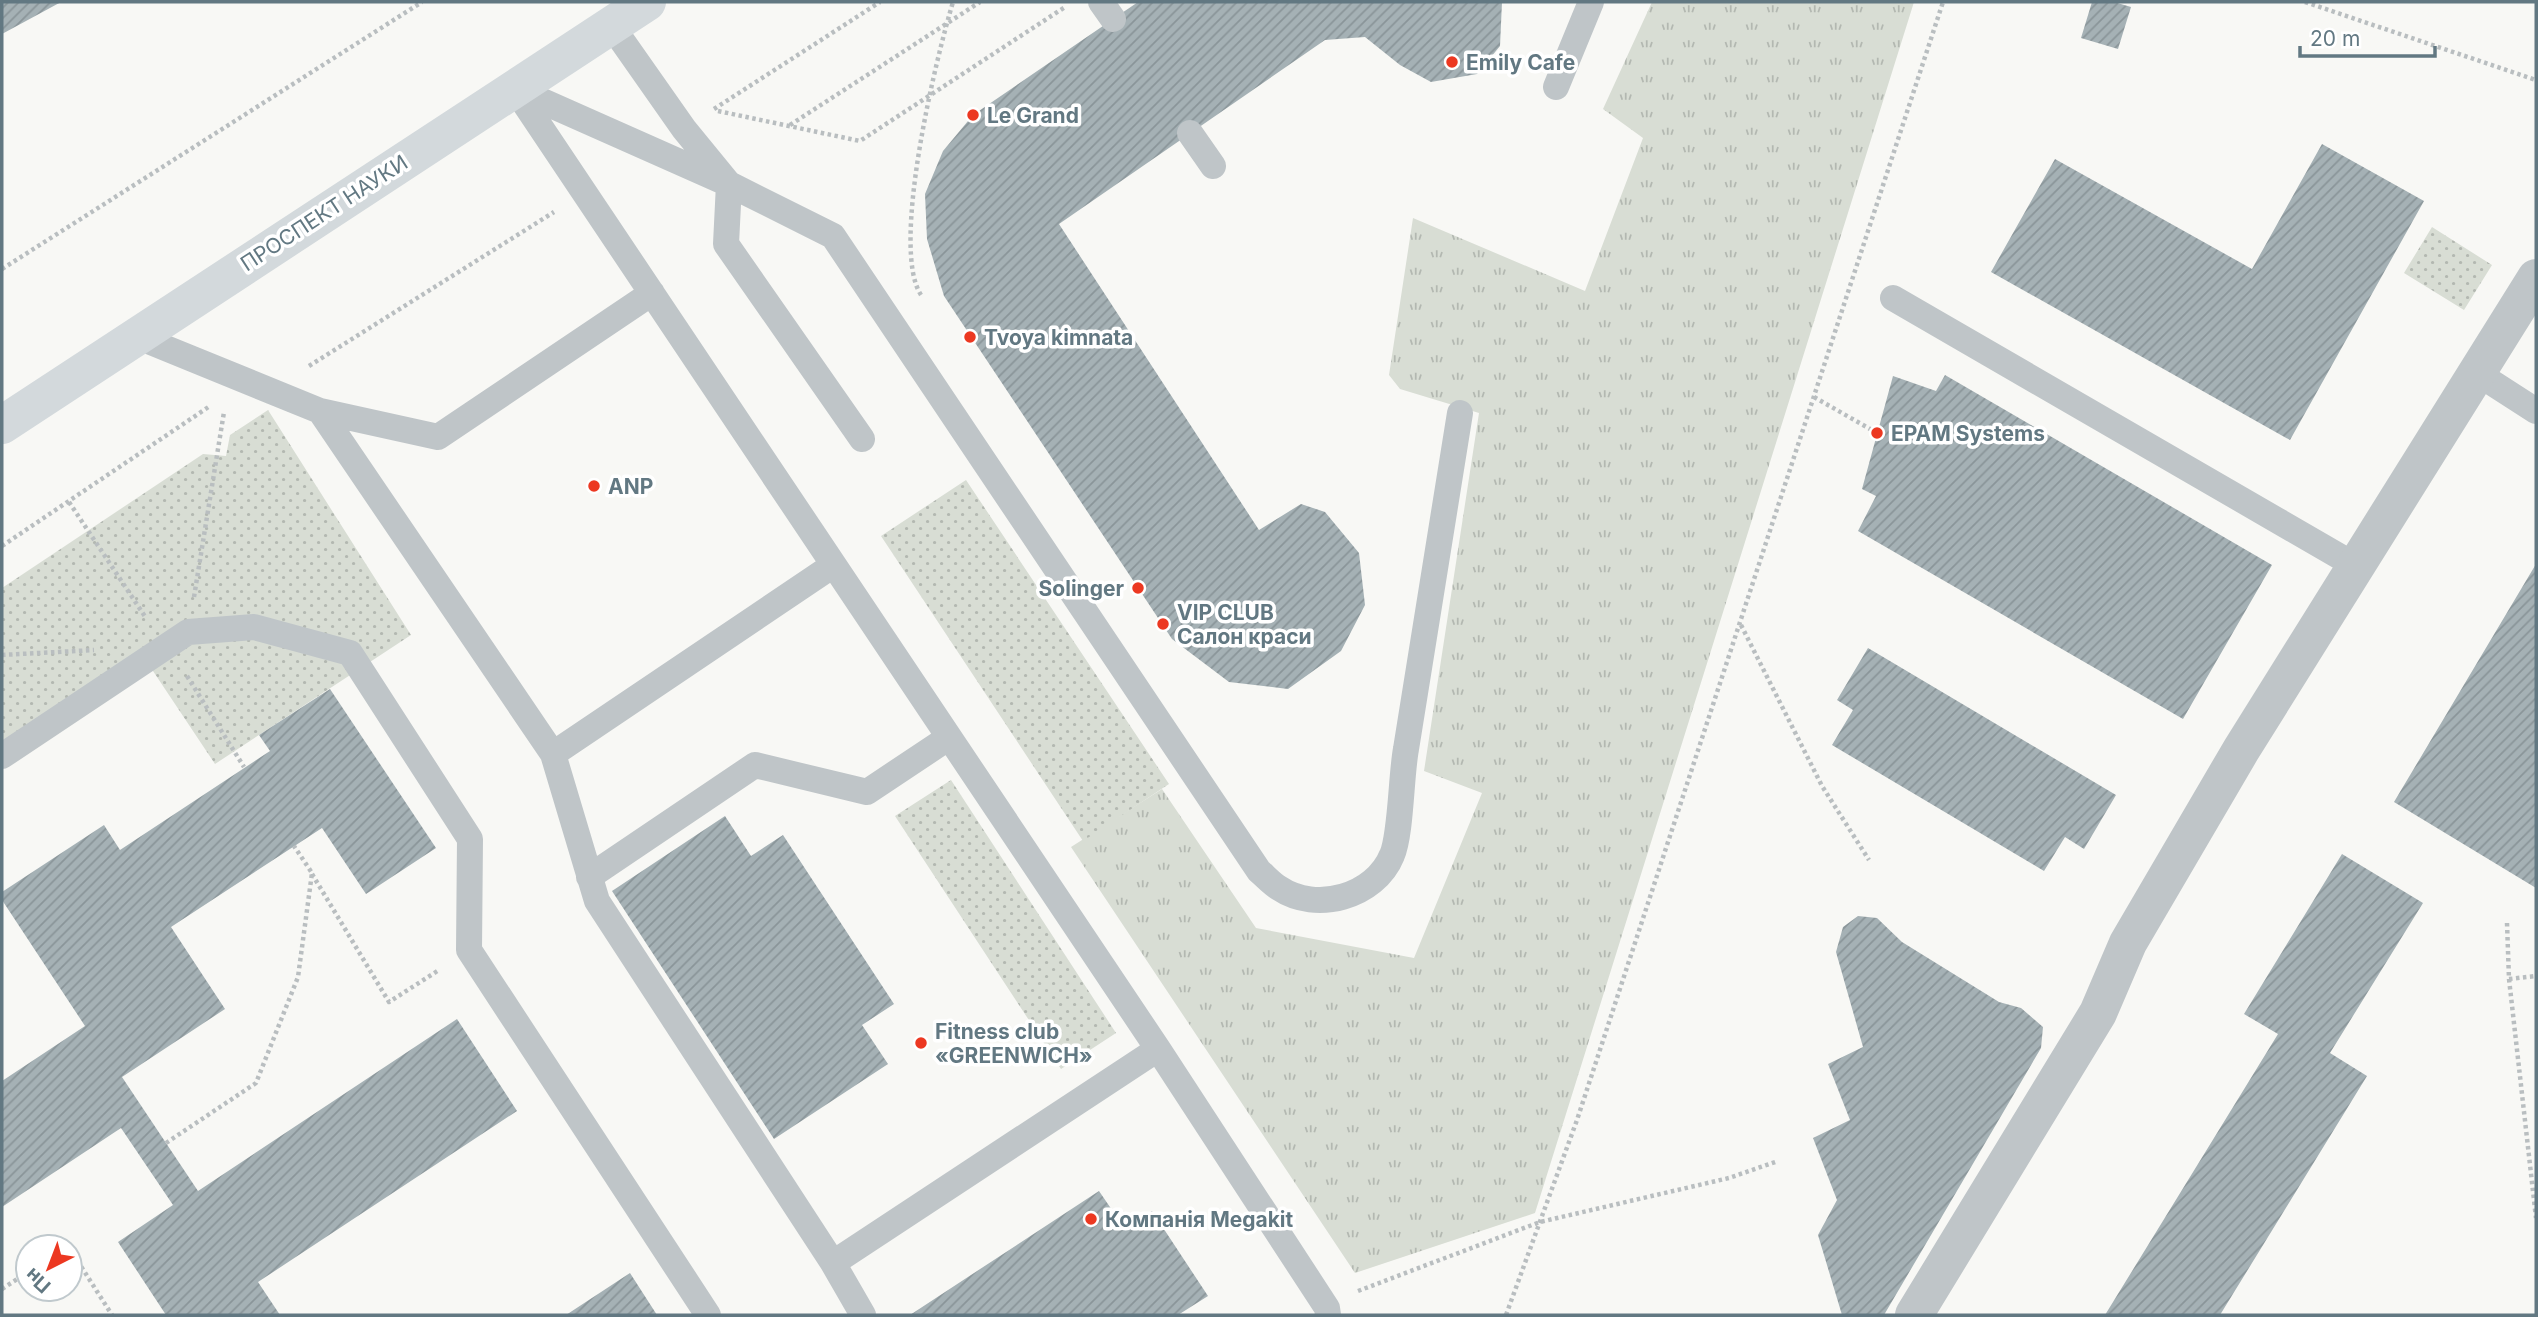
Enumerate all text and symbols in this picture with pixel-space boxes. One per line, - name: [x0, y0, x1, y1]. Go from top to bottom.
- scale bar: [2300, 14, 2435, 58]
- text: 20 m: [2310, 26, 2360, 51]
- place label: Emily Cafe: [1466, 50, 1575, 75]
- marker: Emily Cafe: [1444, 54, 1460, 70]
- place label: Le Grand: [987, 103, 1079, 128]
- marker: Le Grand: [965, 107, 981, 123]
- street label: ПРОСПЕКТ НАУКИ: [236, 150, 412, 276]
- place label: Tvoya kimnata: [984, 325, 1133, 350]
- marker: Tvoya kimnata: [962, 329, 978, 345]
- place label: EPAM Systems: [1891, 421, 2045, 446]
- marker: EPAM Systems: [1869, 425, 1885, 441]
- place label: ANP: [608, 474, 653, 499]
- marker: ANP: [586, 478, 602, 494]
- place label: Solinger: [1039, 576, 1124, 601]
- marker: Solinger: [1130, 580, 1146, 596]
- place label: VIP CLUB Салон краси: [1177, 600, 1312, 649]
- marker: VIP CLUB Салон краси: [1155, 616, 1171, 632]
- place label: Fitness club «GREENWICH»: [935, 1019, 1093, 1068]
- marker: Fitness club «GREENWICH»: [913, 1035, 929, 1051]
- place label: Компанія Megakit: [1105, 1207, 1294, 1232]
- marker: Компанія Megakit: [1083, 1211, 1099, 1227]
- north arrow: [14, 1233, 84, 1303]
- text: Пн: [21, 1263, 55, 1298]

